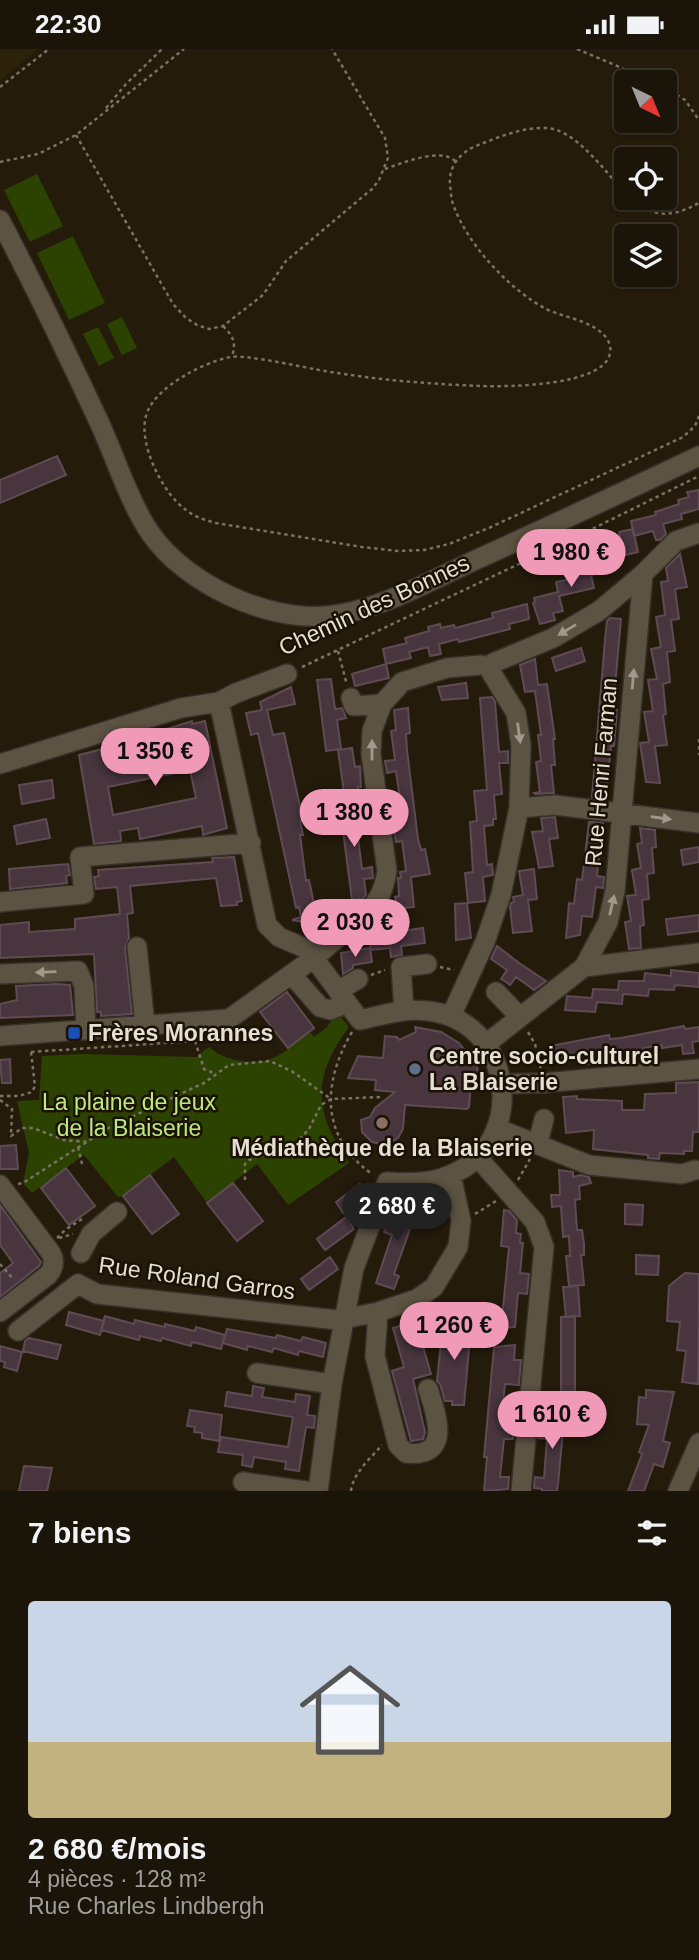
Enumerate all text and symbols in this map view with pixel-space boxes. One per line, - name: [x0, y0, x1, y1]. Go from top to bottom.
- text: 22:30: [35, 9, 102, 39]
- north arrow: [614, 70, 677, 133]
- map controls: [614, 70, 677, 287]
- button: locate: [614, 147, 677, 210]
- button: layers: [614, 224, 677, 287]
- pin: 1 980 €: [506, 529, 636, 589]
- text: 1 980 €: [533, 539, 609, 565]
- street label: Chemin des Bonnes: [275, 549, 473, 661]
- one-way arrow: [557, 624, 576, 636]
- one-way arrow: [628, 668, 639, 690]
- street label: Rue Henri Farman: [580, 677, 622, 867]
- one-way arrow: [514, 722, 525, 744]
- pin: 1 350 €: [90, 729, 220, 788]
- text: 1 350 €: [117, 738, 193, 764]
- one-way arrow: [366, 738, 378, 760]
- pin: 1 380 €: [289, 789, 419, 849]
- text: 1 380 €: [316, 799, 392, 825]
- one-way arrow: [650, 813, 672, 824]
- one-way arrow: [607, 894, 618, 916]
- pin: 2 030 €: [290, 899, 420, 959]
- text: 2 030 €: [317, 909, 393, 935]
- one-way arrow: [35, 966, 57, 977]
- place label: Frères Morannes: [88, 1020, 273, 1046]
- marker: Frères Morannes: [66, 1025, 82, 1041]
- place label: Centre socio-culturel La Blaiserie: [429, 1043, 659, 1095]
- marker: Centre socio-culturel La Blaiserie: [407, 1061, 423, 1077]
- park label: La plaine de jeux de la Blaiserie: [42, 1089, 216, 1141]
- marker: Médiathèque de la Blaiserie: [374, 1115, 390, 1131]
- place label: Médiathèque de la Blaiserie: [231, 1135, 533, 1161]
- pin: 2 680 €: [332, 1183, 462, 1243]
- text: 2 680 €: [359, 1193, 435, 1219]
- street label: Rue Roland Garros: [97, 1251, 297, 1305]
- pin: 1 260 €: [389, 1303, 519, 1362]
- text: 1 260 €: [416, 1312, 492, 1338]
- pin: 1 610 €: [487, 1391, 617, 1451]
- text: 1 610 €: [514, 1401, 590, 1427]
- icon: filters: [633, 1514, 671, 1552]
- text: 7 biens: [28, 1516, 131, 1549]
- icon: home: [287, 1647, 413, 1773]
- text: 2 680 €/mois: [28, 1832, 206, 1865]
- text: 4 pièces · 128 m²: [28, 1866, 206, 1892]
- text: Rue Charles Lindbergh: [28, 1893, 265, 1919]

